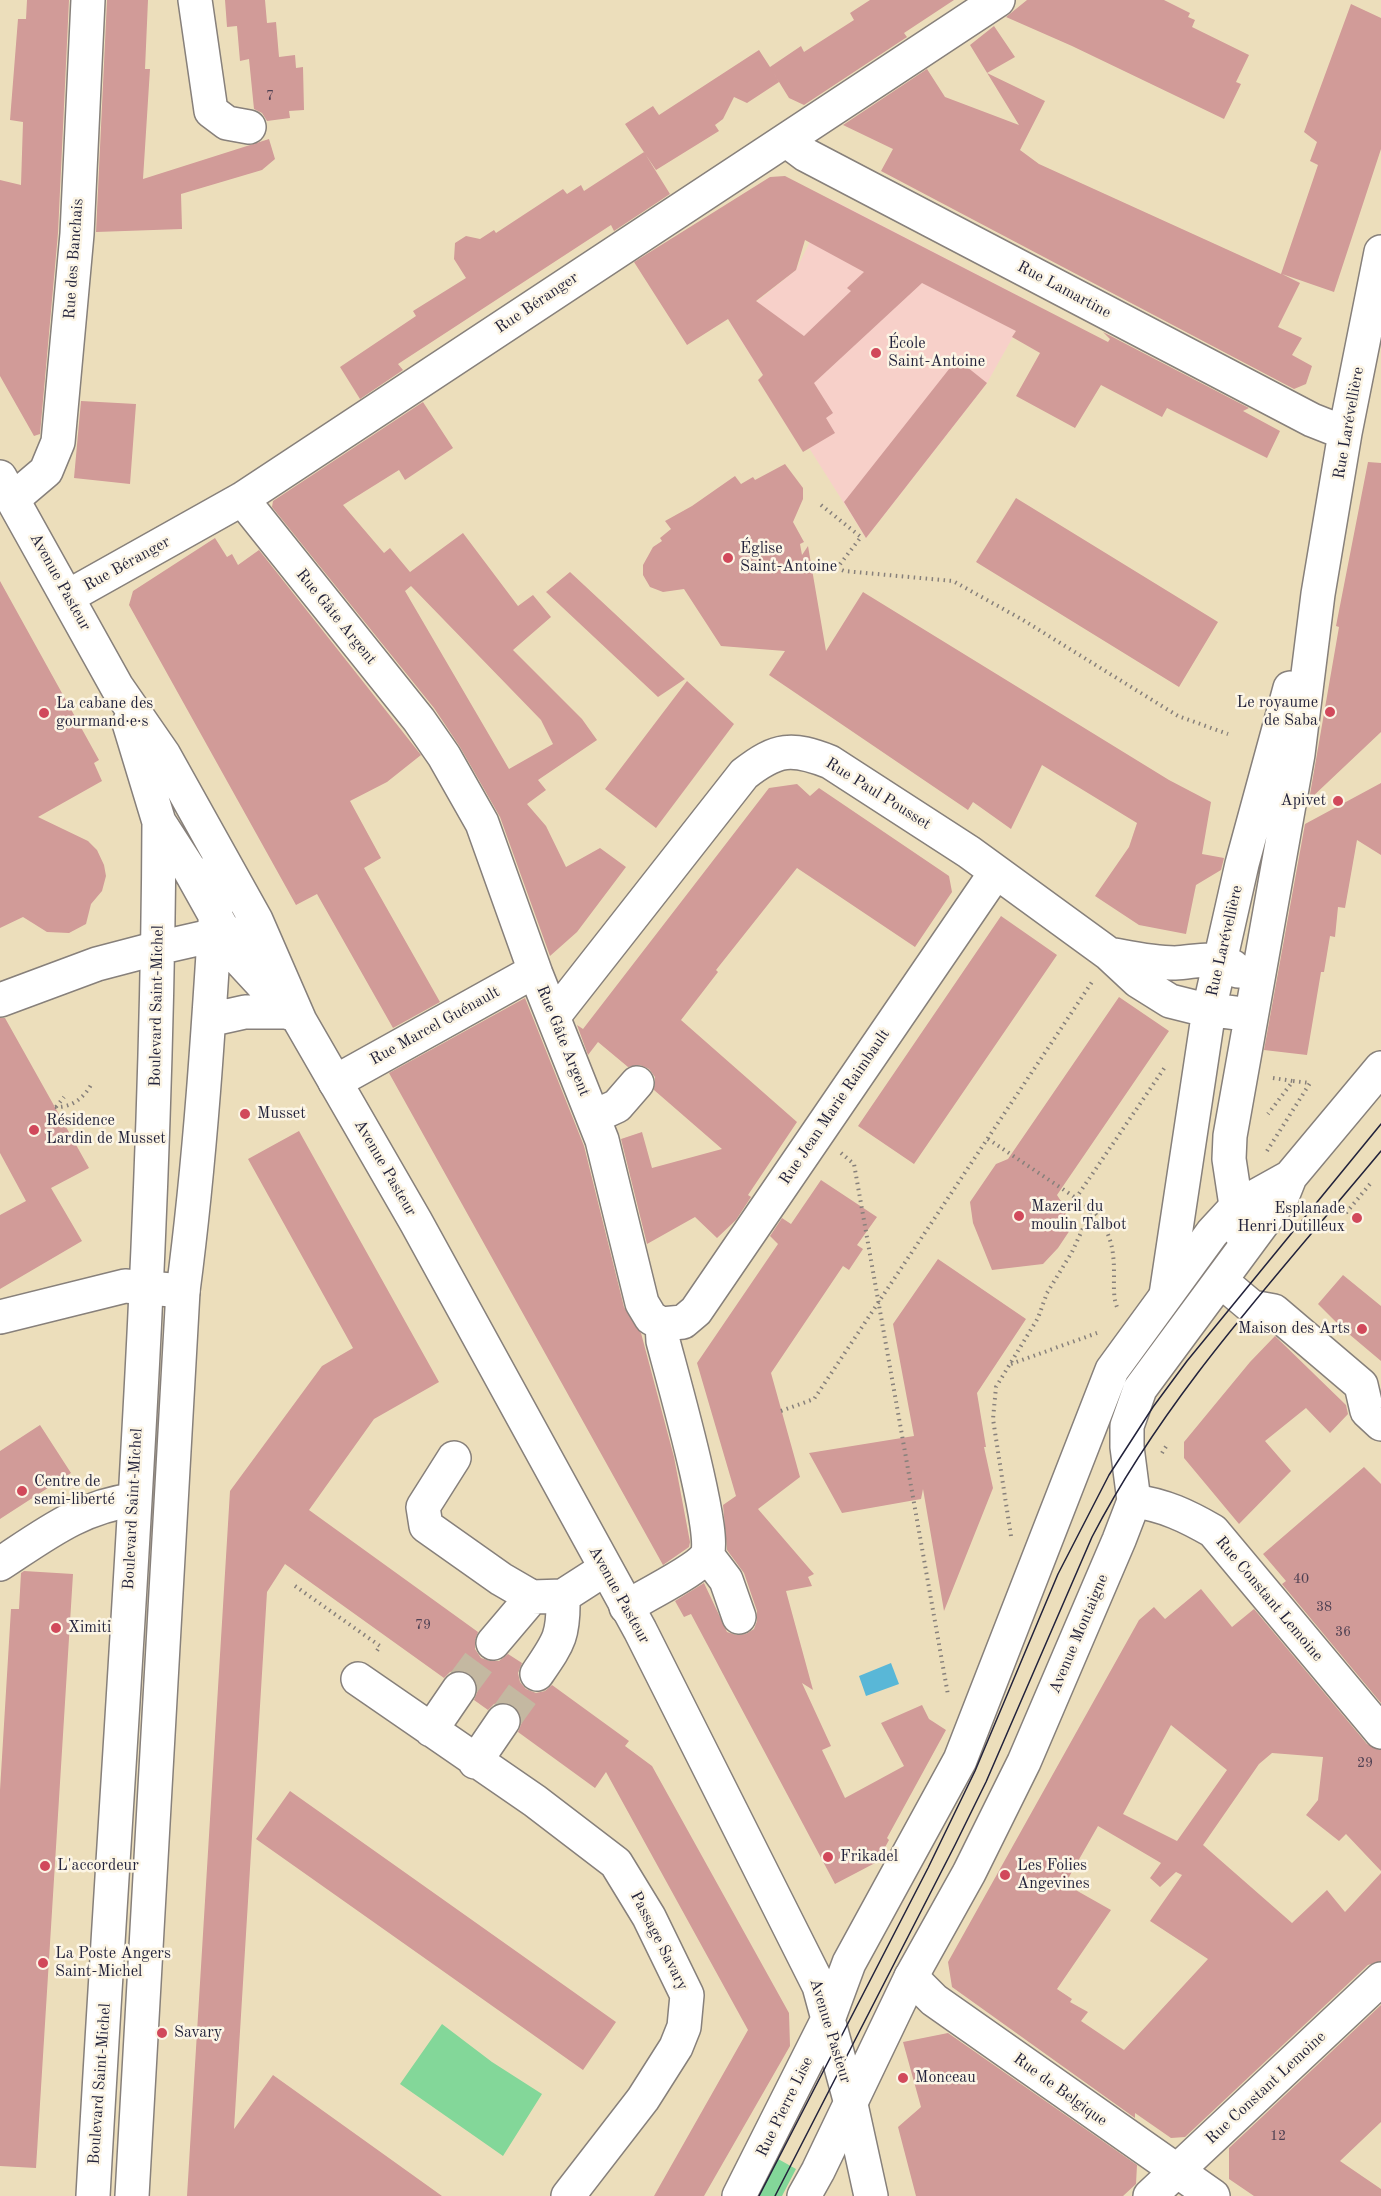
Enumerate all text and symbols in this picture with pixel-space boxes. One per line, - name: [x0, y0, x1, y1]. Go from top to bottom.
- house number: 7: [266, 88, 274, 104]
- street label: Rue des Banchais: [60, 198, 88, 320]
- street label: Rue Lamartine: [1014, 257, 1114, 323]
- street label: Rue Béranger: [492, 268, 582, 338]
- place label: École Saint-Antoine: [888, 334, 985, 372]
- marker: École Saint-Antoine: [869, 346, 883, 360]
- street label: Rue Larévellière: [1330, 365, 1368, 481]
- street label: Avenue Pasteur: [25, 530, 95, 634]
- street label: Rue Béranger: [80, 532, 174, 596]
- place label: Église Saint-Antoine: [740, 539, 837, 577]
- marker: Église Saint-Antoine: [721, 551, 735, 565]
- street label: Rue Gâte Argent: [291, 565, 381, 669]
- place label: Le royaume de Saba: [1236, 693, 1318, 731]
- place label: La cabane des gourmand·e·s: [56, 694, 153, 732]
- marker: Le royaume de Saba: [1323, 705, 1337, 719]
- marker: La cabane des gourmand·e·s: [37, 706, 51, 720]
- street label: Rue Paul Pousset: [822, 754, 934, 834]
- place label: Apivet: [1280, 791, 1326, 811]
- marker: Apivet: [1331, 794, 1345, 808]
- street label: Rue Larévellière: [1203, 883, 1247, 999]
- street label: Boulevard Saint-Michel: [146, 925, 168, 1087]
- street label: Rue Marcel Guénault: [367, 982, 503, 1070]
- street label: Rue Gâte Argent: [532, 983, 594, 1099]
- street label: Rue Jean Marie Raimbault: [776, 1025, 894, 1189]
- place label: Musset: [257, 1104, 306, 1124]
- marker: Musset: [238, 1107, 252, 1121]
- place label: Résidence Lardin de Musset: [46, 1111, 166, 1149]
- street label: Avenue Pasteur: [350, 1116, 420, 1220]
- marker: Résidence Lardin de Musset: [27, 1123, 41, 1137]
- place label: Mazeril du moulin Talbot: [1031, 1197, 1126, 1235]
- place label: Esplanade Henri Dutilleux: [1237, 1199, 1345, 1237]
- marker: Mazeril du moulin Talbot: [1012, 1209, 1026, 1223]
- marker: Esplanade Henri Dutilleux: [1350, 1211, 1364, 1225]
- place label: Maison des Arts: [1238, 1319, 1350, 1339]
- marker: Maison des Arts: [1355, 1322, 1369, 1336]
- street label: Boulevard Saint-Michel: [119, 1428, 147, 1590]
- place label: Centre de semi-liberté: [34, 1472, 115, 1510]
- marker: Centre de semi-liberté: [15, 1484, 29, 1498]
- street label: Rue Constant Lemoine: [1211, 1533, 1327, 1665]
- street label: Avenue Pasteur: [584, 1543, 654, 1647]
- street label: Avenue Montaigne: [1045, 1571, 1113, 1697]
- house number: 40: [1293, 1571, 1309, 1587]
- house number: 38: [1316, 1599, 1332, 1615]
- house number: 79: [415, 1617, 431, 1633]
- place label: Ximiti: [68, 1618, 111, 1638]
- marker: Ximiti: [49, 1621, 63, 1635]
- house number: 36: [1335, 1624, 1351, 1640]
- house number: 29: [1357, 1755, 1373, 1771]
- place label: Frikadel: [840, 1847, 898, 1867]
- marker: Frikadel: [821, 1850, 835, 1864]
- place label: L'accordeur: [57, 1856, 139, 1876]
- place label: Les Folies Angevines: [1017, 1856, 1090, 1894]
- marker: L'accordeur: [38, 1859, 52, 1873]
- marker: Les Folies Angevines: [998, 1868, 1012, 1882]
- street label: Passage Savary: [626, 1888, 692, 1994]
- place label: La Poste Angers Saint-Michel: [55, 1944, 171, 1982]
- marker: La Poste Angers Saint-Michel: [36, 1956, 50, 1970]
- street label: Avenue Pasteur: [805, 1976, 855, 2086]
- street label: Boulevard Saint-Michel: [85, 2003, 115, 2165]
- place label: Savary: [174, 2023, 222, 2043]
- marker: Savary: [155, 2026, 169, 2040]
- street label: Rue Constant Lemoine: [1202, 2027, 1330, 2149]
- street label: Rue de Belgique: [1009, 2049, 1111, 2131]
- street label: Rue Pierre Lise: [753, 2054, 817, 2160]
- place label: Monceau: [915, 2068, 976, 2088]
- marker: Monceau: [896, 2071, 910, 2085]
- house number: 12: [1270, 2128, 1286, 2144]

